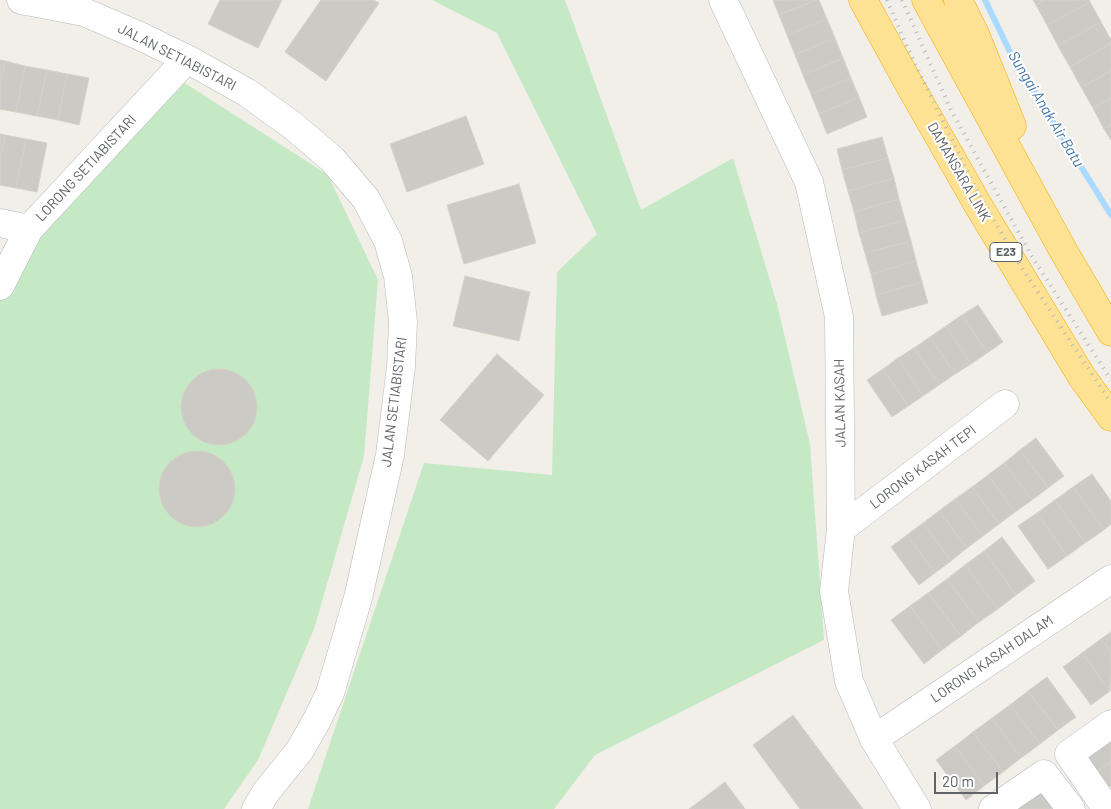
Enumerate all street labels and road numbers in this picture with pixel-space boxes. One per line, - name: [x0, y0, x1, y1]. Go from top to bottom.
- street label: JALAN SETIABISTARI: [115, 20, 239, 94]
- street label: LORONG SETIABISTARI: [32, 111, 140, 225]
- street label: DAMANSARA LINK: [924, 120, 994, 224]
- road number: E23: [990, 242, 1022, 262]
- street label: JALAN SETIABISTARI: [378, 336, 410, 468]
- street label: JALAN KASAH: [831, 359, 849, 447]
- street label: LORONG KASAH TEPI: [867, 422, 979, 512]
- street label: LORONG KASAH DALAM: [928, 612, 1056, 706]

